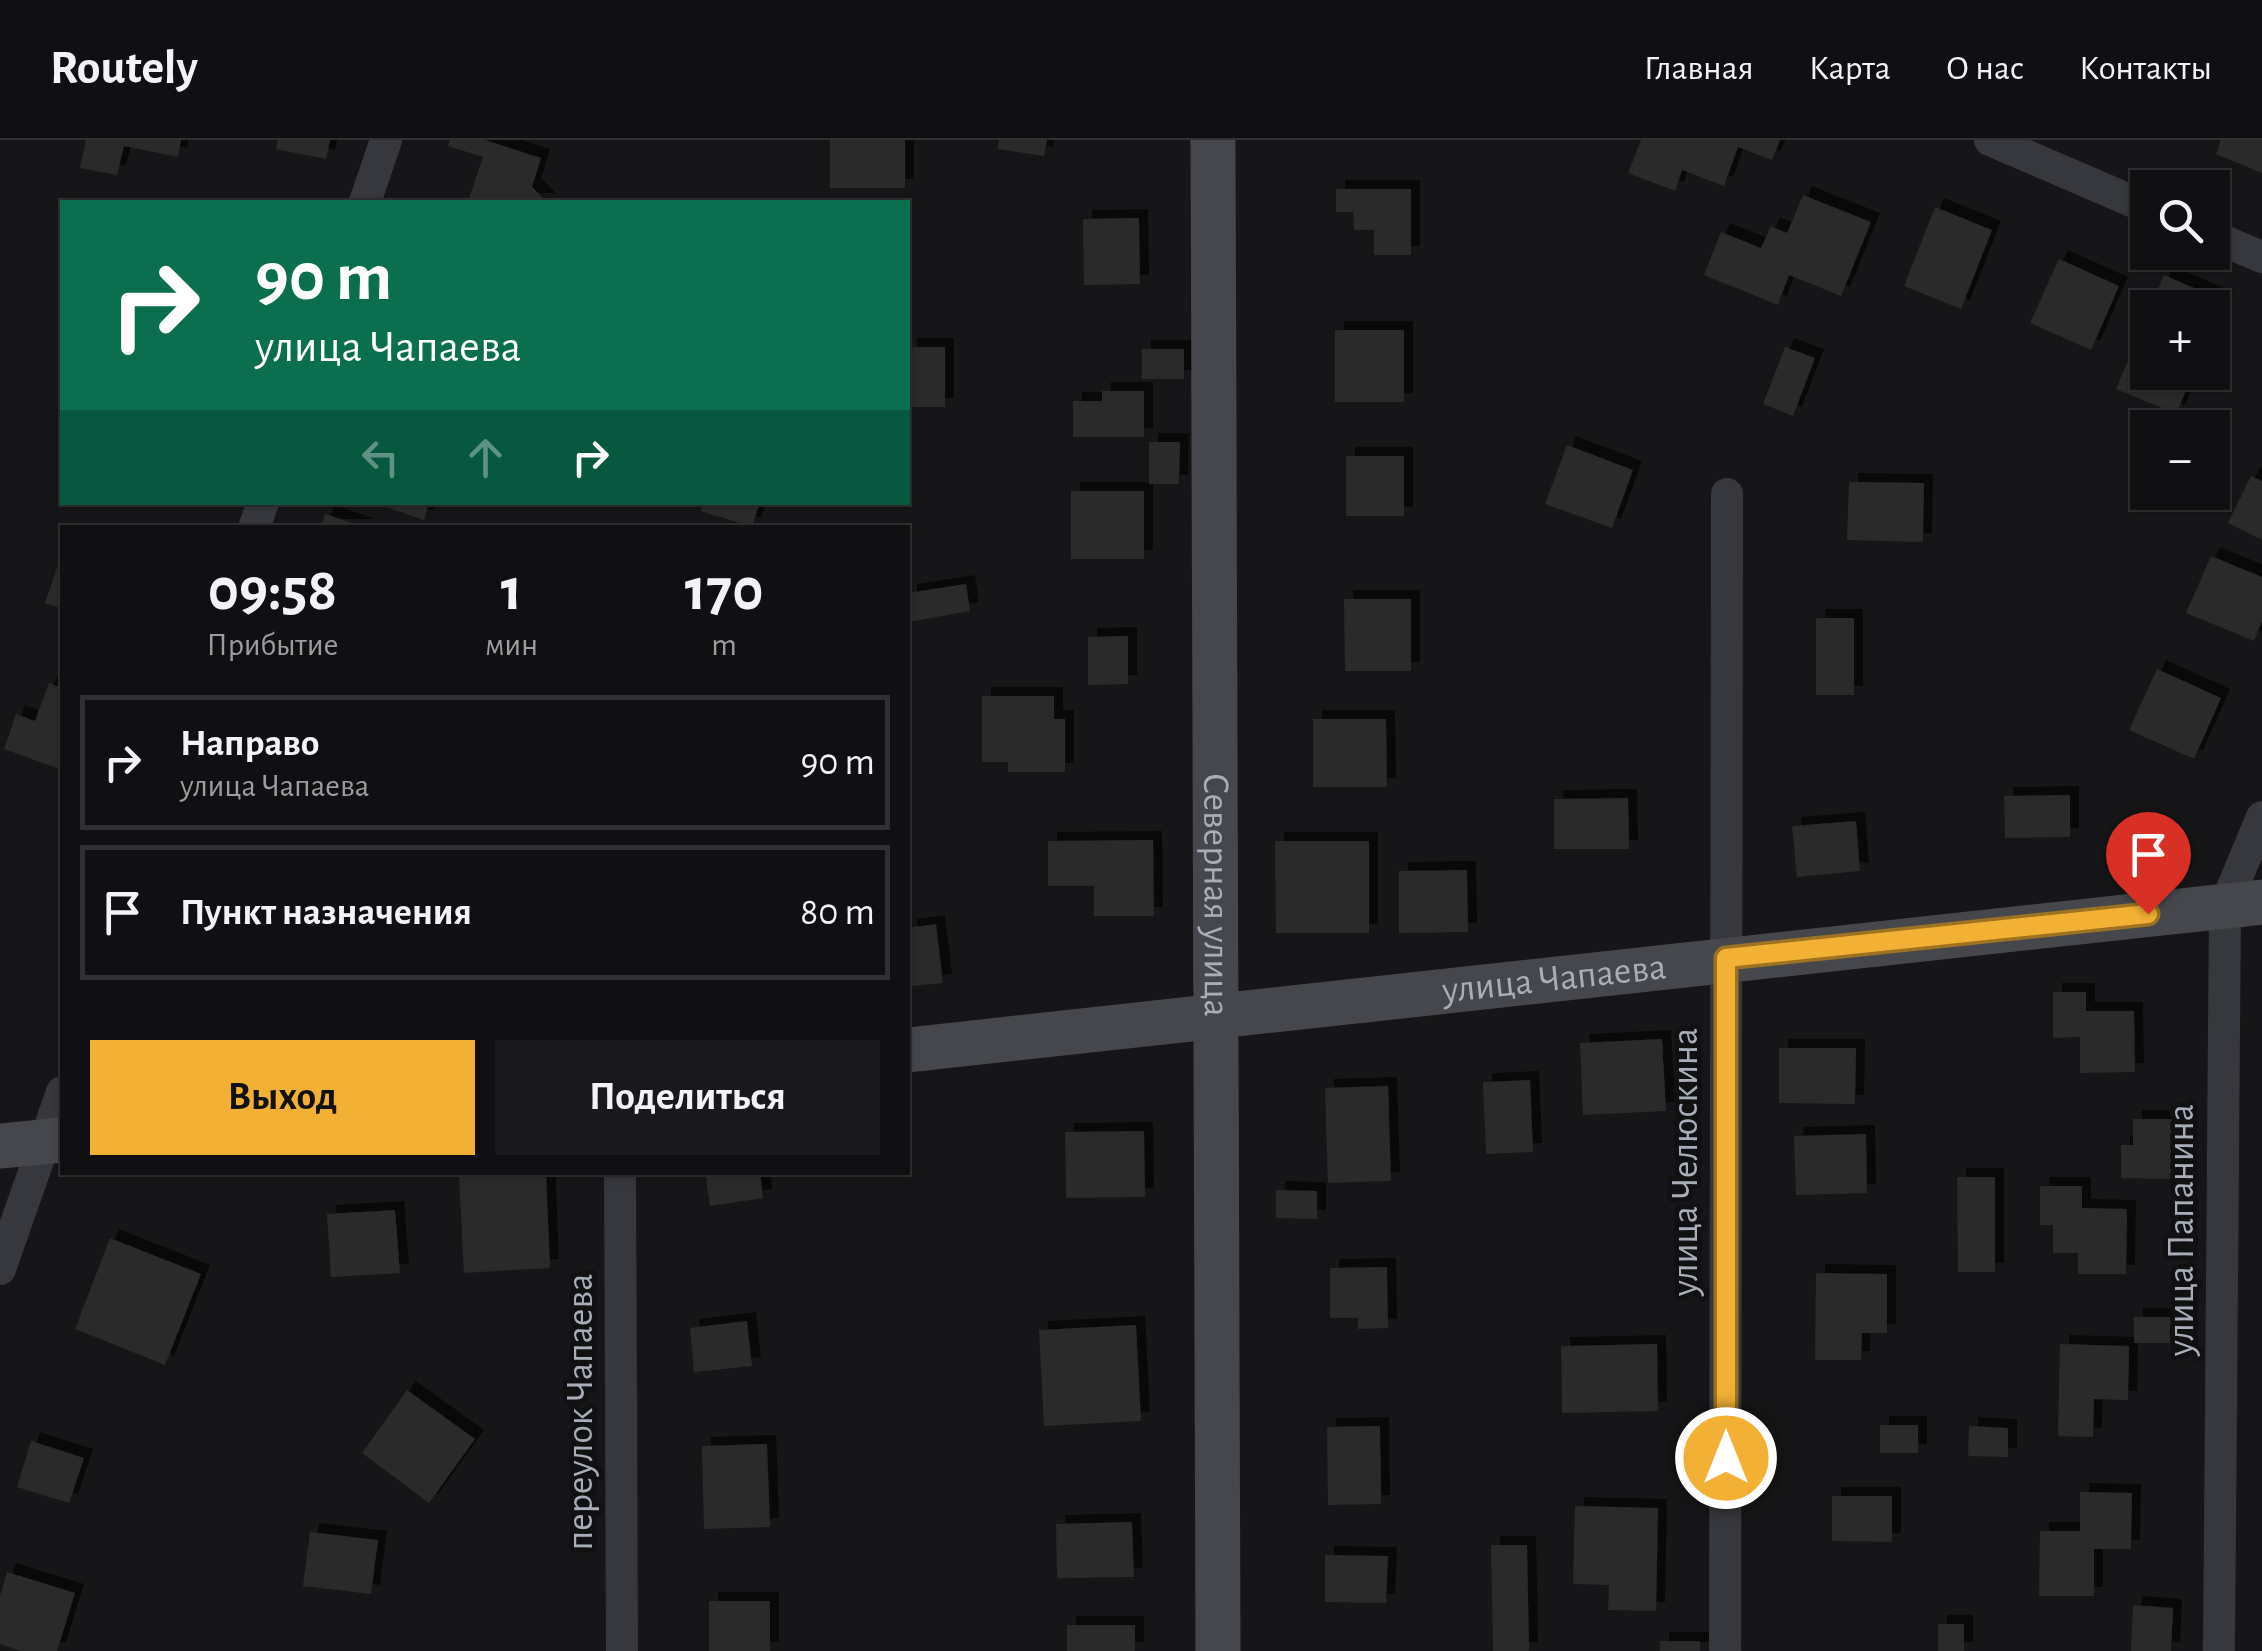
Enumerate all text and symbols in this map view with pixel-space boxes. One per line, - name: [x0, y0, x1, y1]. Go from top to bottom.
- text: Routely: [50, 45, 198, 93]
- text: Главная: [1644, 51, 1754, 86]
- text: Карта: [1809, 51, 1891, 86]
- text: О нас: [1946, 51, 2024, 86]
- text: Контакты: [2079, 51, 2212, 86]
- map controls: [2130, 170, 2230, 510]
- button: search: [2130, 170, 2230, 270]
- icon: right: [90, 240, 220, 370]
- text: 90 m: [255, 243, 392, 313]
- button: +: [2130, 290, 2230, 390]
- text: улица Чапаева: [255, 325, 521, 370]
- button: −: [2130, 410, 2230, 510]
- icon: left: [353, 430, 408, 485]
- icon: ahead: [458, 430, 513, 485]
- icon: right: [563, 430, 618, 485]
- text: 09:58: [208, 561, 337, 621]
- text: 1: [501, 561, 522, 621]
- text: 170: [685, 561, 763, 621]
- text: Прибытие: [207, 629, 338, 661]
- text: мин: [485, 629, 538, 661]
- text: m: [711, 629, 737, 661]
- text: Направо: [180, 725, 319, 763]
- icon: right: [95, 735, 150, 790]
- text: 90 m: [800, 744, 875, 782]
- text: улица Чапаева: [180, 770, 369, 802]
- street label: Северная улица: [1196, 773, 1235, 1017]
- pin: [2106, 812, 2191, 915]
- icon: arrive: [2121, 827, 2176, 882]
- icon: arrive: [95, 885, 150, 940]
- text: Пункт назначения: [180, 894, 472, 932]
- text: 80 m: [800, 894, 875, 932]
- street label: улица Чапаева: [1439, 948, 1668, 1011]
- street label: улица Челюскина: [1667, 1028, 1705, 1297]
- button: Выход: [90, 1040, 475, 1155]
- button: Поделиться: [495, 1040, 880, 1155]
- street label: улица Папанина: [2163, 1104, 2201, 1357]
- street label: переулок Чапаева: [562, 1273, 600, 1551]
- position arrow: [1674, 1406, 1778, 1510]

